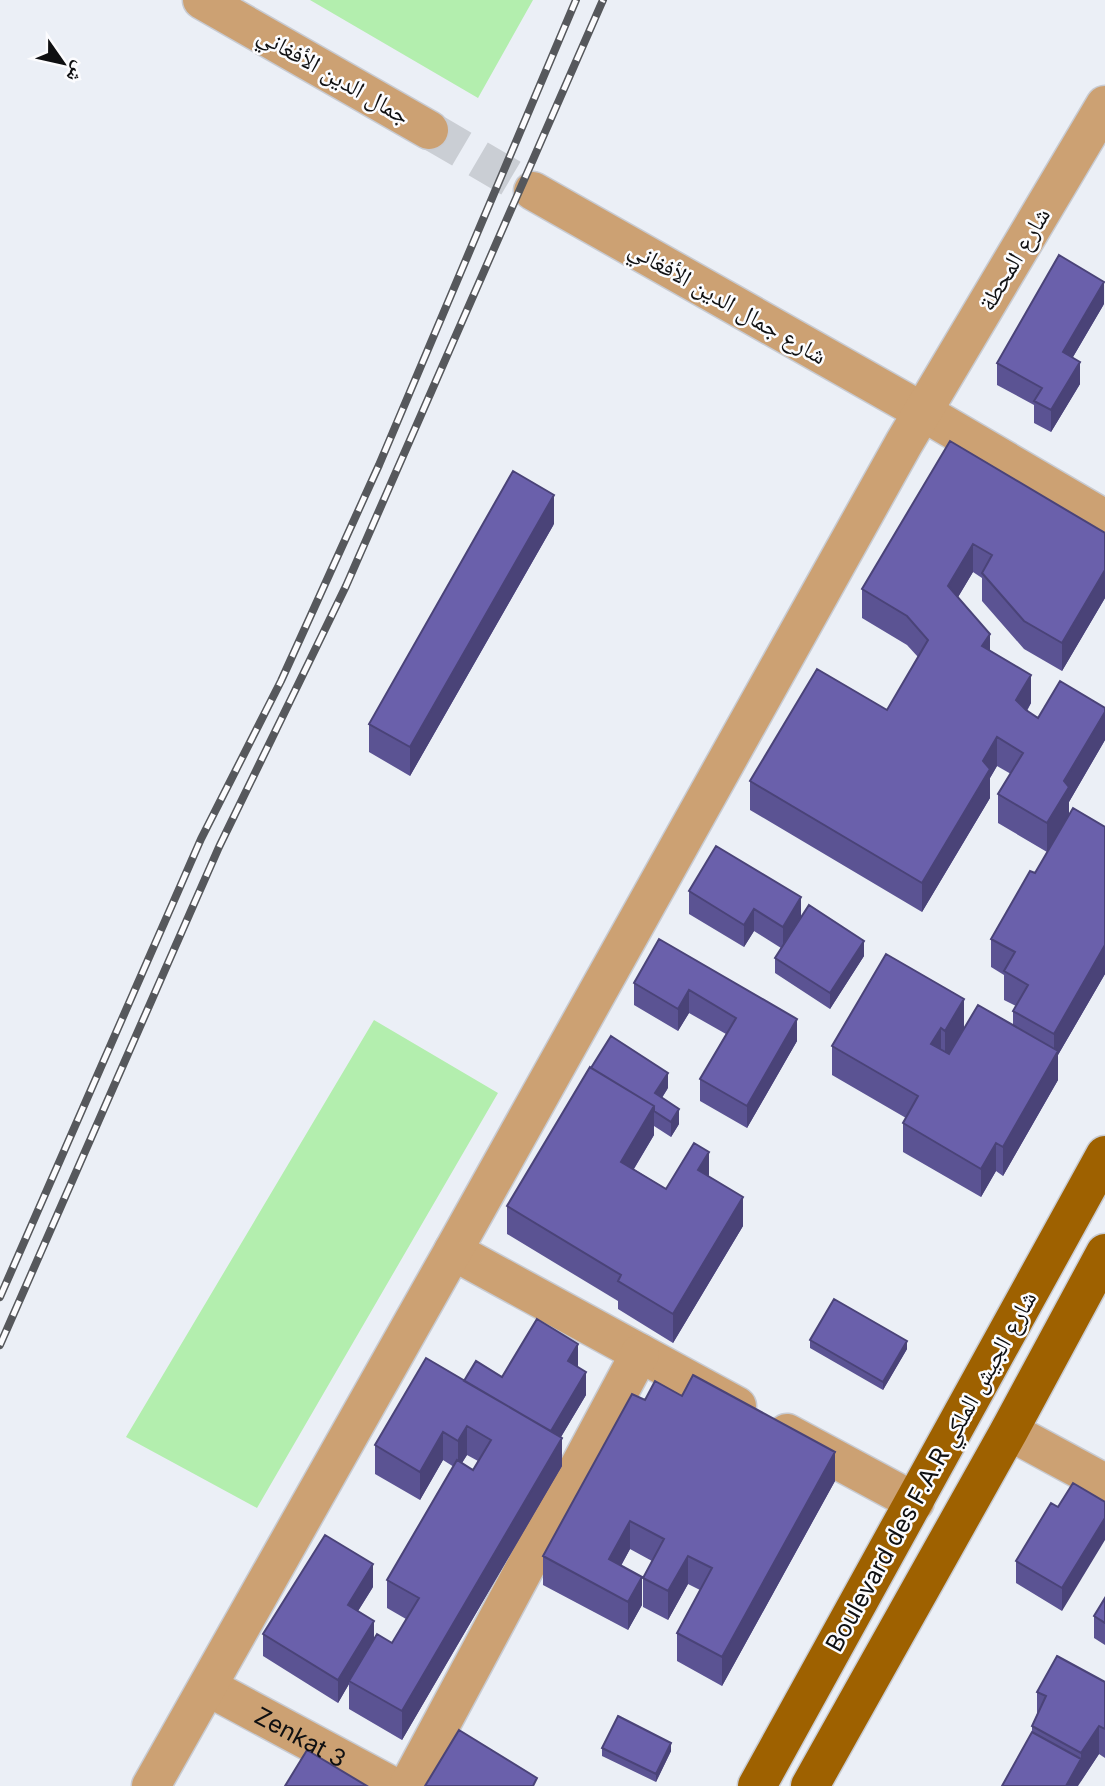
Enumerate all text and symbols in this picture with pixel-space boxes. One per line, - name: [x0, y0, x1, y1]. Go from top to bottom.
- street label: جمال الدين الأفغاني: [250, 20, 415, 135]
- north arrow: [28, 28, 98, 98]
- text: ش: [62, 57, 92, 87]
- street label: شارع المحطة: [972, 202, 1057, 316]
- street label: شارع جمال الدين الأفغاني: [622, 234, 832, 375]
- street label: Boulevard des F.A.R شارع الجيش الملكي: [819, 1286, 1047, 1659]
- street label: Zenkat 3: [250, 1700, 351, 1773]

